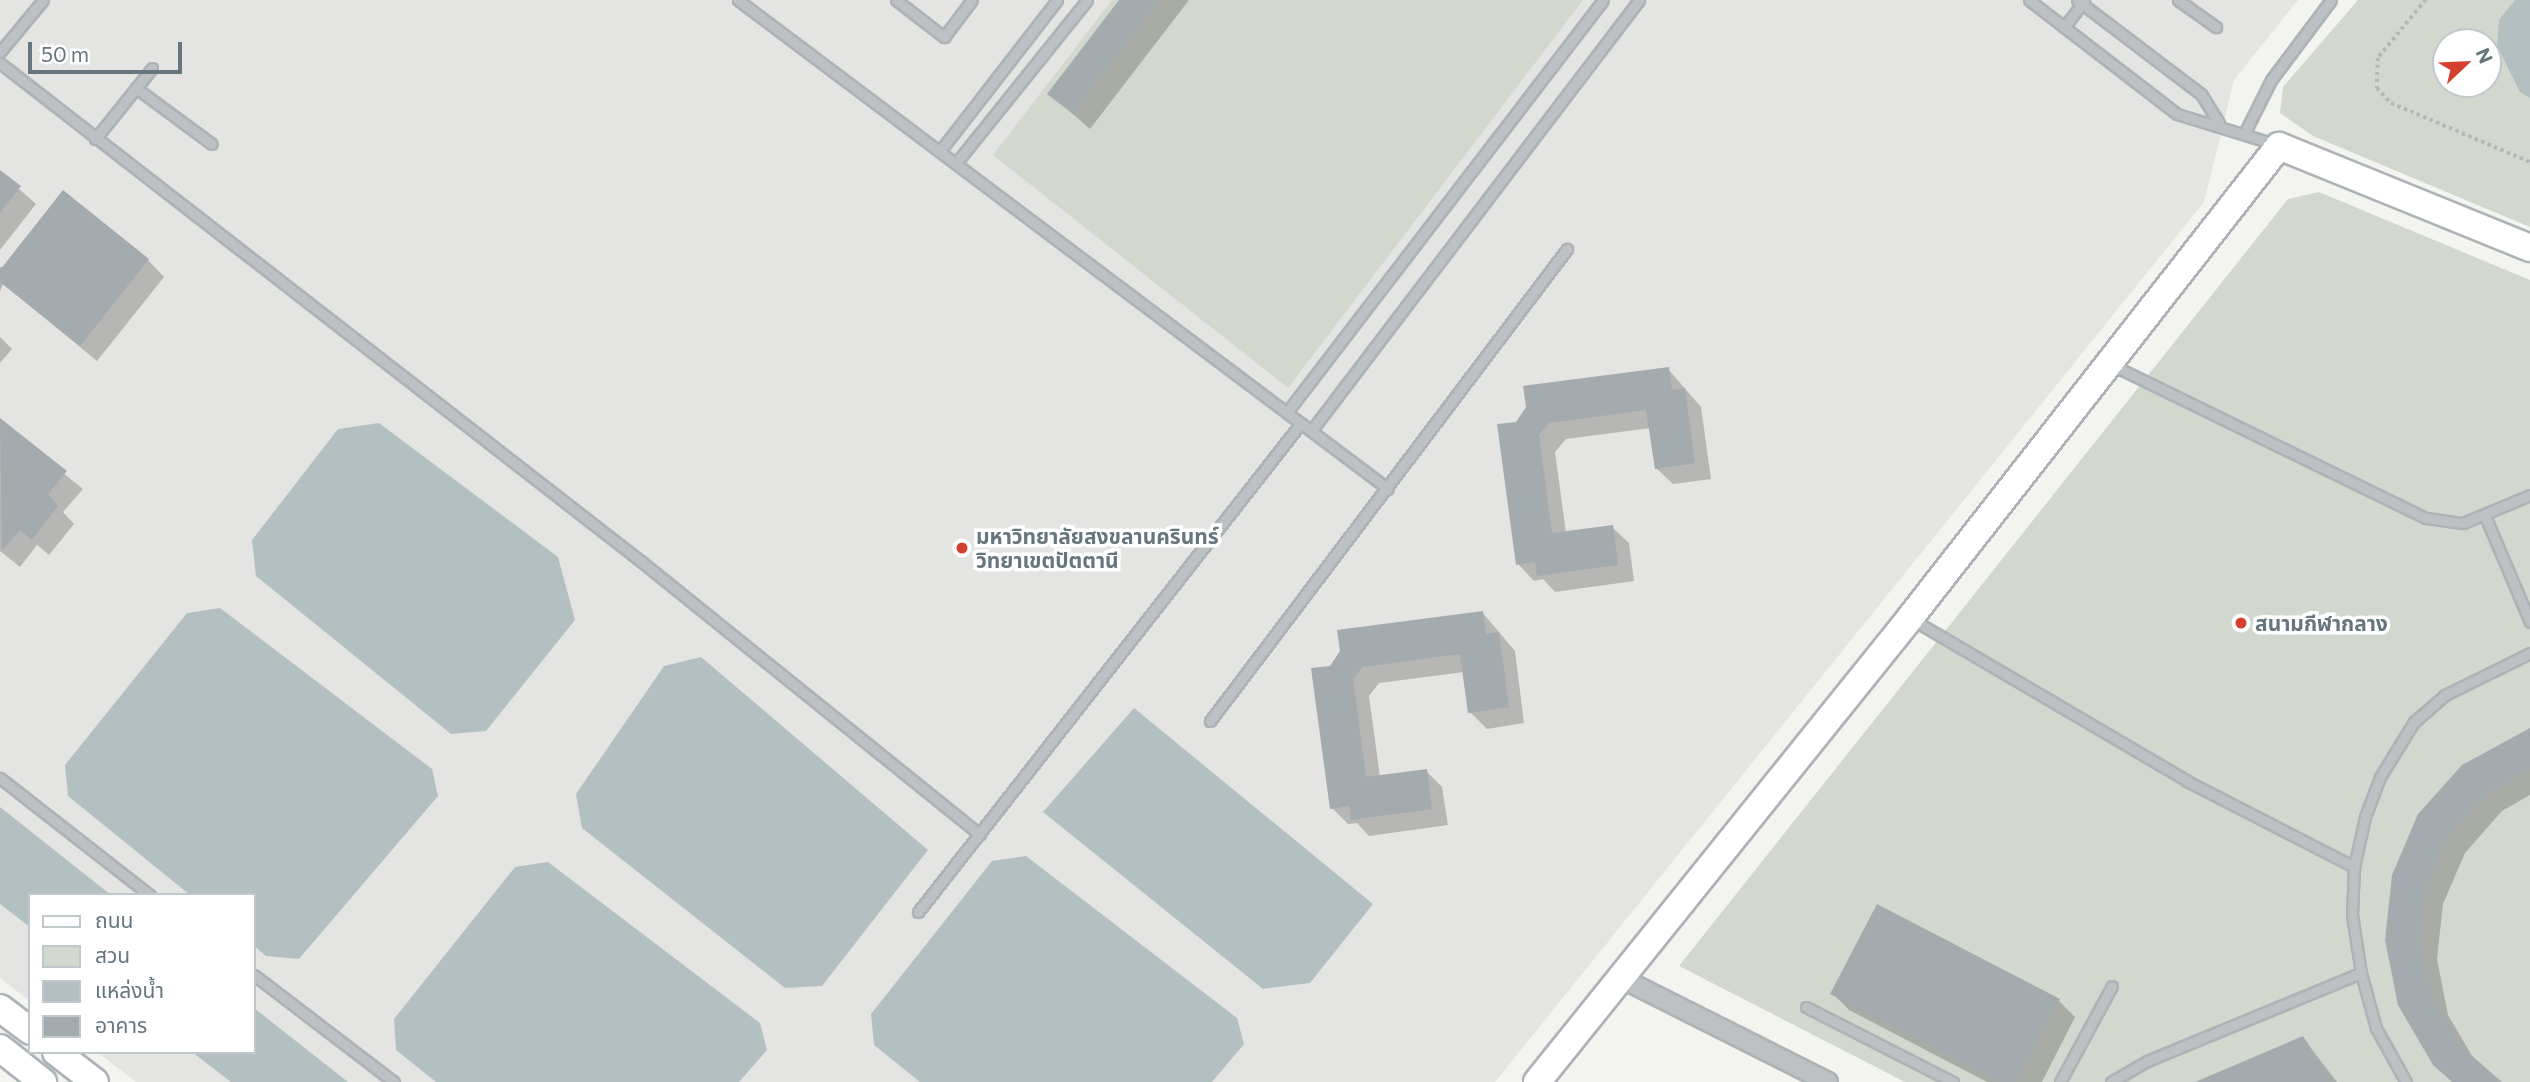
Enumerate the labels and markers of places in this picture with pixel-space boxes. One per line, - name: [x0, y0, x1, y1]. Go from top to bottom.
- place label: มหาวิทยาลัยสงขลานครินทร์ วิทยาเขตปัตตานี: [976, 523, 1219, 573]
- marker: มหาวิทยาลัยสงขลานครินทร์ วิทยาเขตปัตตานี: [954, 540, 970, 556]
- place label: สนามกีฬากลาง: [2255, 610, 2388, 636]
- marker: สนามกีฬากลาง: [2233, 615, 2249, 631]

